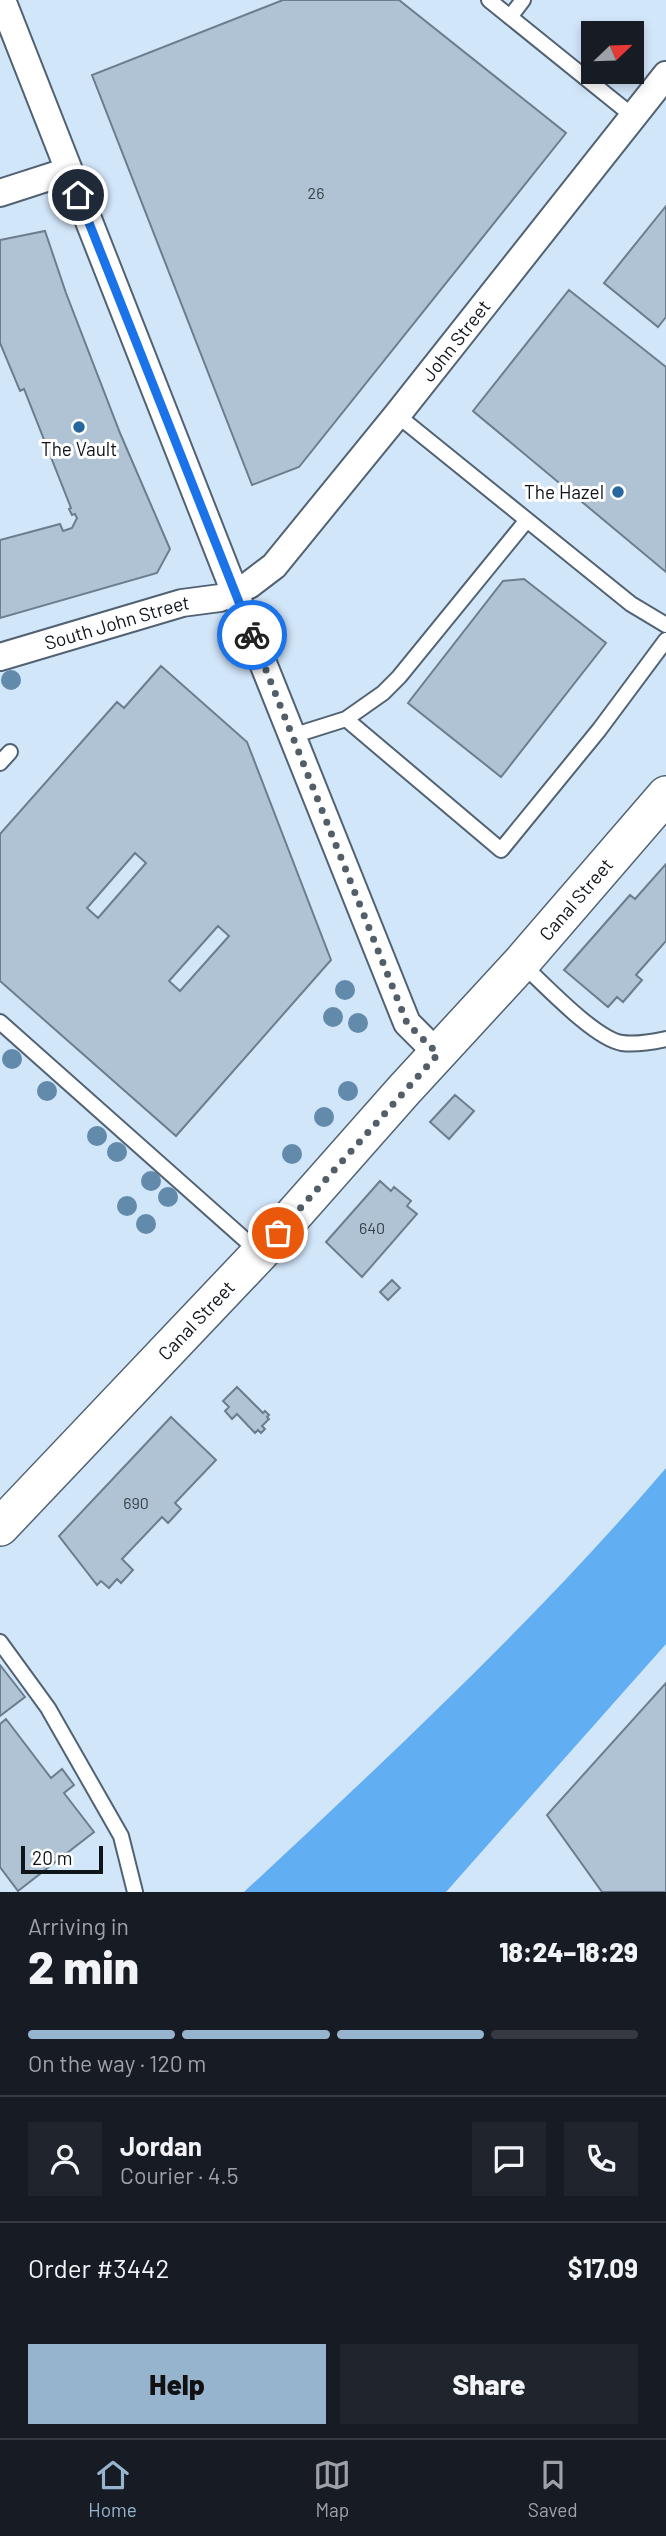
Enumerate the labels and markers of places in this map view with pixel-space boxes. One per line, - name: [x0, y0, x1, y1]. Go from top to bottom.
- pin: [48, 165, 108, 225]
- marker: The Vault: [71, 419, 87, 435]
- place label: The Vault: [41, 437, 117, 460]
- place label: The Hazel: [524, 480, 604, 503]
- marker: The Hazel: [610, 484, 626, 500]
- pin: [248, 1203, 308, 1263]

